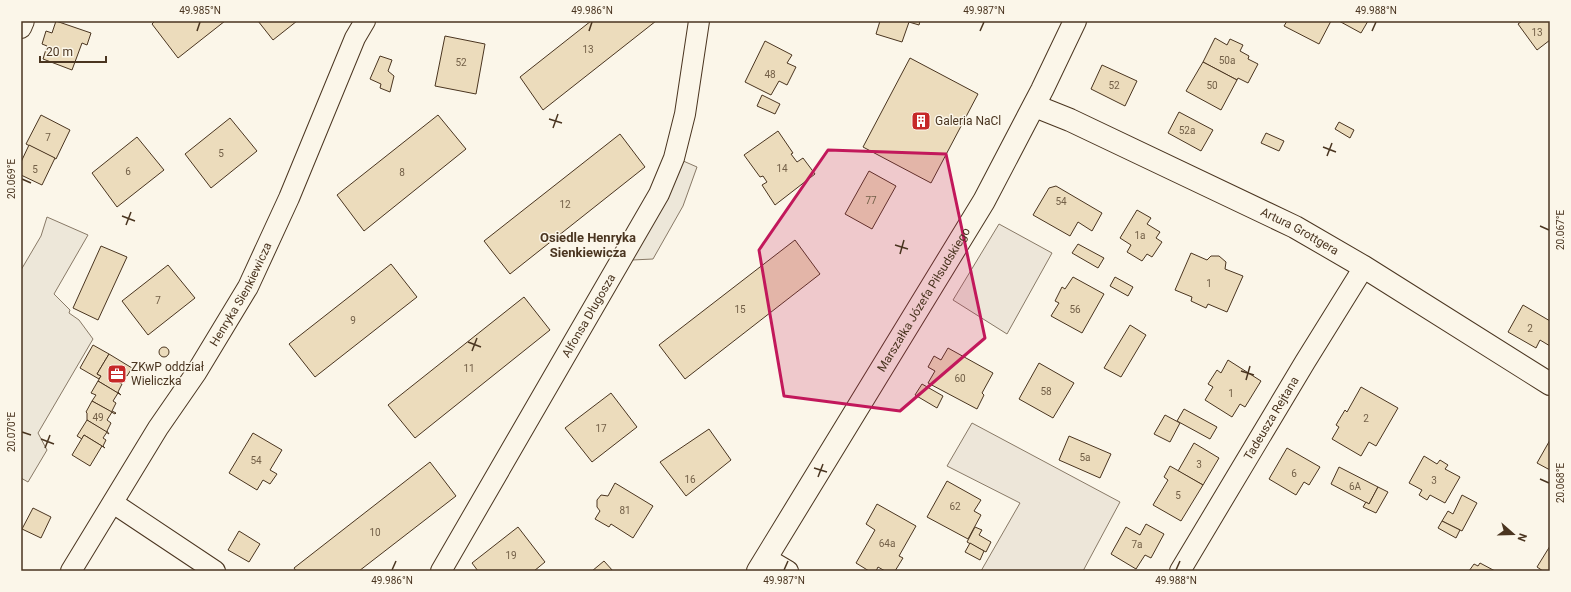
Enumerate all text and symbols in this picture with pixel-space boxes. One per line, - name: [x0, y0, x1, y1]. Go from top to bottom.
- text: 49.985°N: [179, 5, 221, 16]
- text: 49.986°N: [571, 5, 613, 16]
- text: 49.987°N: [963, 5, 1005, 16]
- text: 49.988°N: [1355, 5, 1397, 16]
- house number: 13: [1531, 27, 1543, 38]
- scale bar: [40, 38, 106, 64]
- house number: 13: [582, 44, 594, 55]
- text: 20 m: [46, 45, 73, 59]
- house number: 50a: [1219, 55, 1235, 66]
- house number: 52: [455, 57, 467, 68]
- house number: 48: [764, 69, 776, 80]
- house number: 52: [1108, 80, 1120, 91]
- house number: 50: [1206, 80, 1218, 91]
- building icon: Galeria NaCl: [910, 110, 932, 132]
- place label: Galeria NaCl: [935, 114, 1001, 128]
- house number: 52a: [1179, 125, 1195, 136]
- house number: 7: [45, 132, 51, 143]
- house number: 5: [218, 148, 224, 159]
- text: 20.069°E: [6, 159, 17, 199]
- house number: 14: [776, 163, 788, 174]
- house number: 5: [32, 164, 38, 175]
- house number: 6: [125, 166, 131, 177]
- house number: 8: [399, 167, 405, 178]
- house number: 77: [865, 195, 877, 206]
- house number: 54: [1055, 196, 1067, 207]
- house number: 12: [559, 199, 571, 210]
- street label: Artura Grottgera: [1259, 205, 1341, 258]
- text: 20.067°E: [1555, 210, 1566, 250]
- street label: Marszałka Józefa Piłsudskiego: [874, 225, 973, 374]
- district label: Osiedle Henryka Sienkiewicza: [540, 230, 636, 260]
- house number: 1a: [1134, 230, 1146, 241]
- street label: Henryka Sienkiewicza: [207, 240, 275, 349]
- street label: Alfonsa Długosza: [559, 271, 618, 360]
- house number: 1: [1206, 278, 1212, 289]
- house number: 7: [155, 295, 161, 306]
- house number: 15: [734, 304, 746, 315]
- house number: 56: [1069, 304, 1081, 315]
- house number: 9: [350, 315, 356, 326]
- house number: 2: [1527, 323, 1533, 334]
- place label: ZKwP oddział Wieliczka: [131, 360, 205, 388]
- office icon: ZKwP oddział Wieliczka: [106, 363, 128, 385]
- house number: 11: [463, 363, 475, 374]
- house number: 60: [954, 373, 966, 384]
- street label: Tadeusza Rejtana: [1241, 374, 1302, 463]
- house number: 58: [1040, 386, 1052, 397]
- house number: 1: [1228, 388, 1234, 399]
- text: 20.070°E: [6, 412, 17, 452]
- house number: 49: [92, 412, 104, 423]
- house number: 2: [1363, 413, 1369, 424]
- house number: 17: [595, 423, 607, 434]
- house number: 5a: [1079, 452, 1091, 463]
- house number: 54: [250, 455, 262, 466]
- house number: 3: [1196, 459, 1202, 470]
- text: 20.068°E: [1555, 463, 1566, 503]
- house number: 6: [1291, 468, 1297, 479]
- house number: 16: [684, 474, 696, 485]
- house number: 3: [1431, 475, 1437, 486]
- house number: 6A: [1349, 481, 1362, 492]
- house number: 5: [1175, 490, 1181, 501]
- house number: 62: [949, 501, 961, 512]
- house number: 81: [619, 505, 631, 516]
- north arrow: [1493, 514, 1533, 554]
- house number: 10: [369, 527, 381, 538]
- text: N: [1514, 531, 1529, 543]
- house number: 64a: [879, 538, 895, 549]
- house number: 7a: [1131, 539, 1143, 550]
- house number: 19: [505, 550, 517, 561]
- text: 49.986°N: [371, 575, 413, 586]
- text: 49.987°N: [763, 575, 805, 586]
- text: 49.988°N: [1155, 575, 1197, 586]

